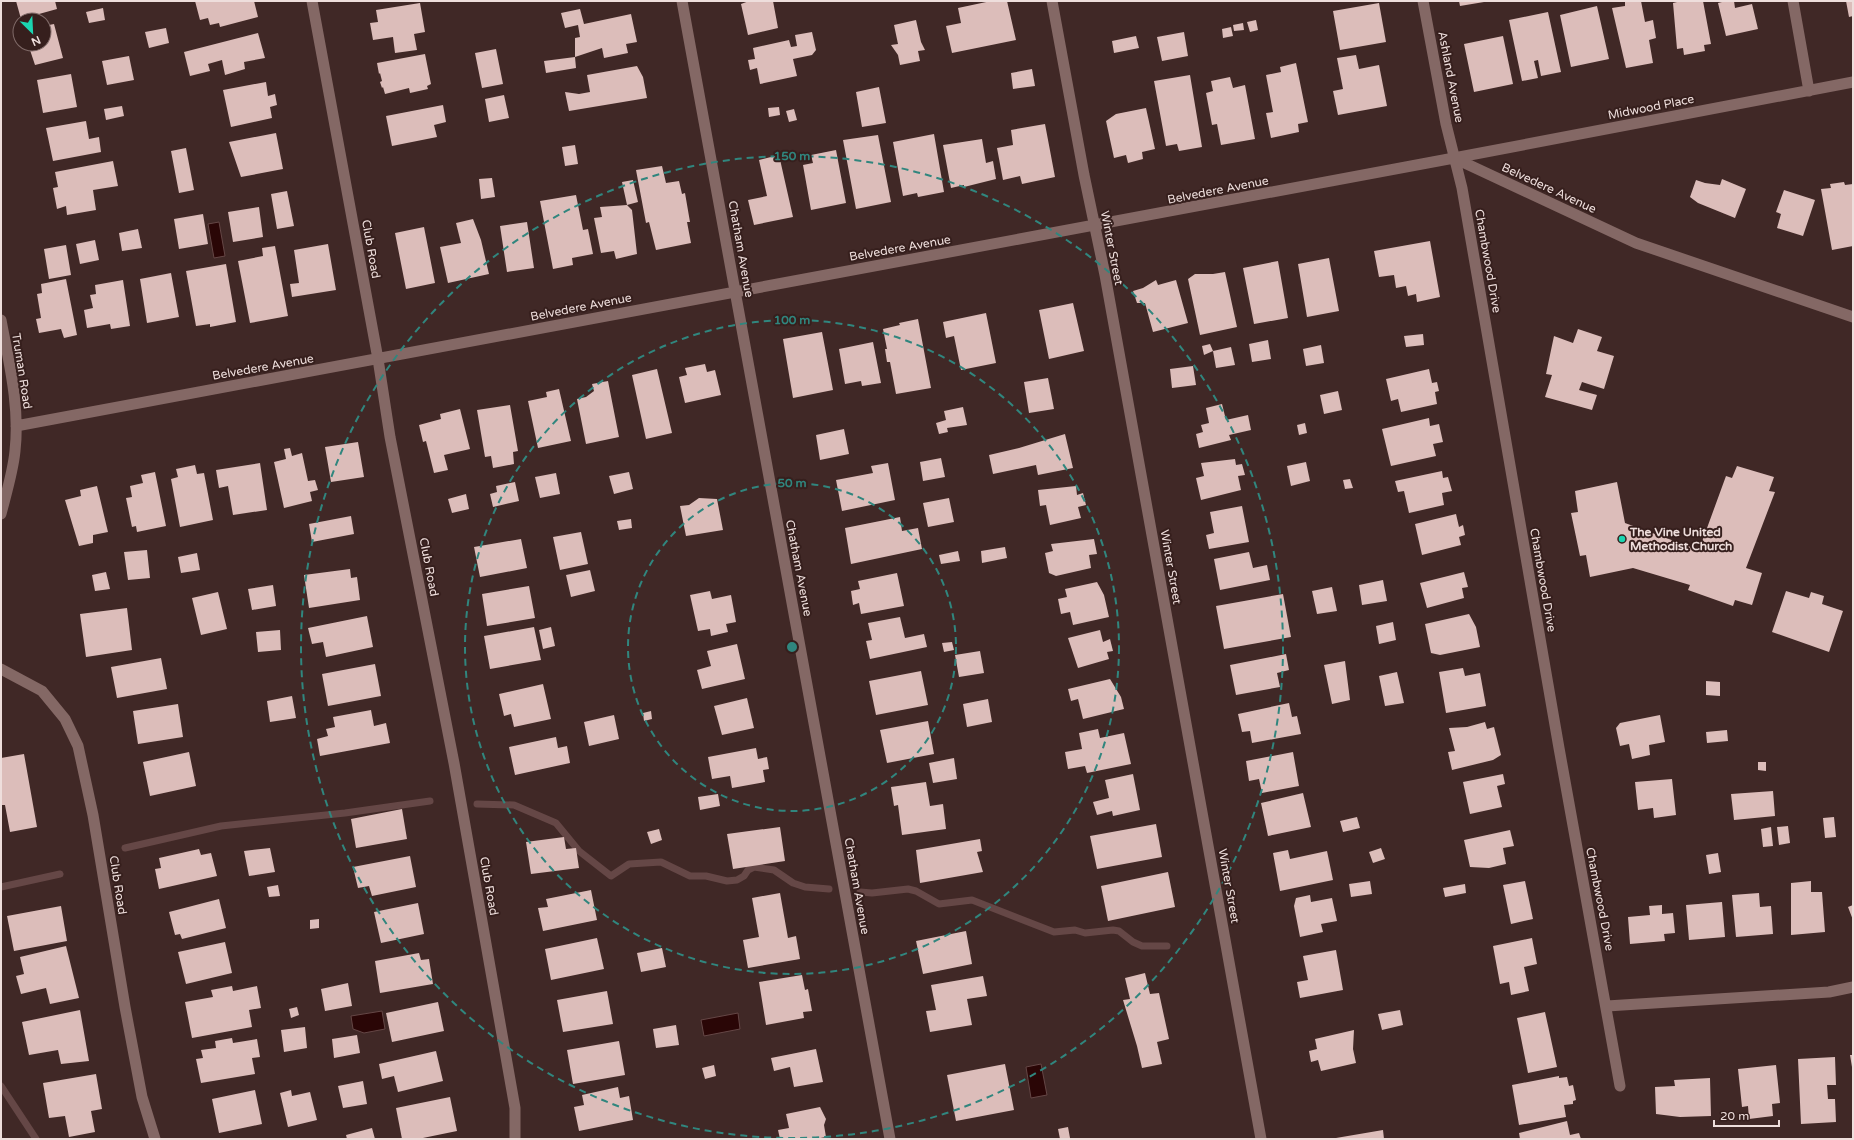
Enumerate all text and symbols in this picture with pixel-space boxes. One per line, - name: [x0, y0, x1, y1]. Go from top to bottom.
- north arrow: [12, 12, 52, 52]
- street label: Ashland Avenue: [1435, 30, 1467, 124]
- text: N: [29, 33, 43, 48]
- street label: Midwood Place: [1607, 92, 1696, 122]
- text: 150 m: [774, 149, 810, 163]
- street label: Belvedere Avenue: [1499, 160, 1599, 216]
- street label: Belvedere Avenue: [1166, 173, 1270, 207]
- street label: Chatham Avenue: [726, 200, 756, 299]
- street label: Chambwood Drive: [1472, 208, 1504, 314]
- street label: Winter Street: [1098, 210, 1126, 287]
- street label: Club Road: [359, 218, 383, 280]
- street label: Belvedere Avenue: [848, 232, 952, 264]
- street label: Belvedere Avenue: [529, 290, 633, 324]
- text: 100 m: [774, 313, 810, 327]
- street label: Truman Road: [9, 332, 35, 410]
- street label: Belvedere Avenue: [211, 351, 315, 383]
- text: 50 m: [777, 476, 807, 490]
- street label: Chatham Avenue: [783, 519, 815, 618]
- place label: The Vine United Methodist Church: [1629, 525, 1732, 553]
- street label: Chambwood Drive: [1527, 527, 1559, 633]
- street label: Winter Street: [1158, 529, 1185, 606]
- marker: The Vine United Methodist Church: [1617, 534, 1627, 544]
- street label: Club Road: [416, 536, 442, 598]
- centre of rings: [785, 640, 799, 654]
- street label: Chatham Avenue: [842, 837, 872, 936]
- street label: Chambwood Drive: [1583, 846, 1617, 952]
- street label: Winter Street: [1216, 848, 1243, 925]
- street label: Club Road: [106, 855, 130, 915]
- street label: Club Road: [477, 855, 501, 917]
- scale bar: [1714, 1102, 1779, 1128]
- text: 20 m: [1720, 1109, 1749, 1123]

